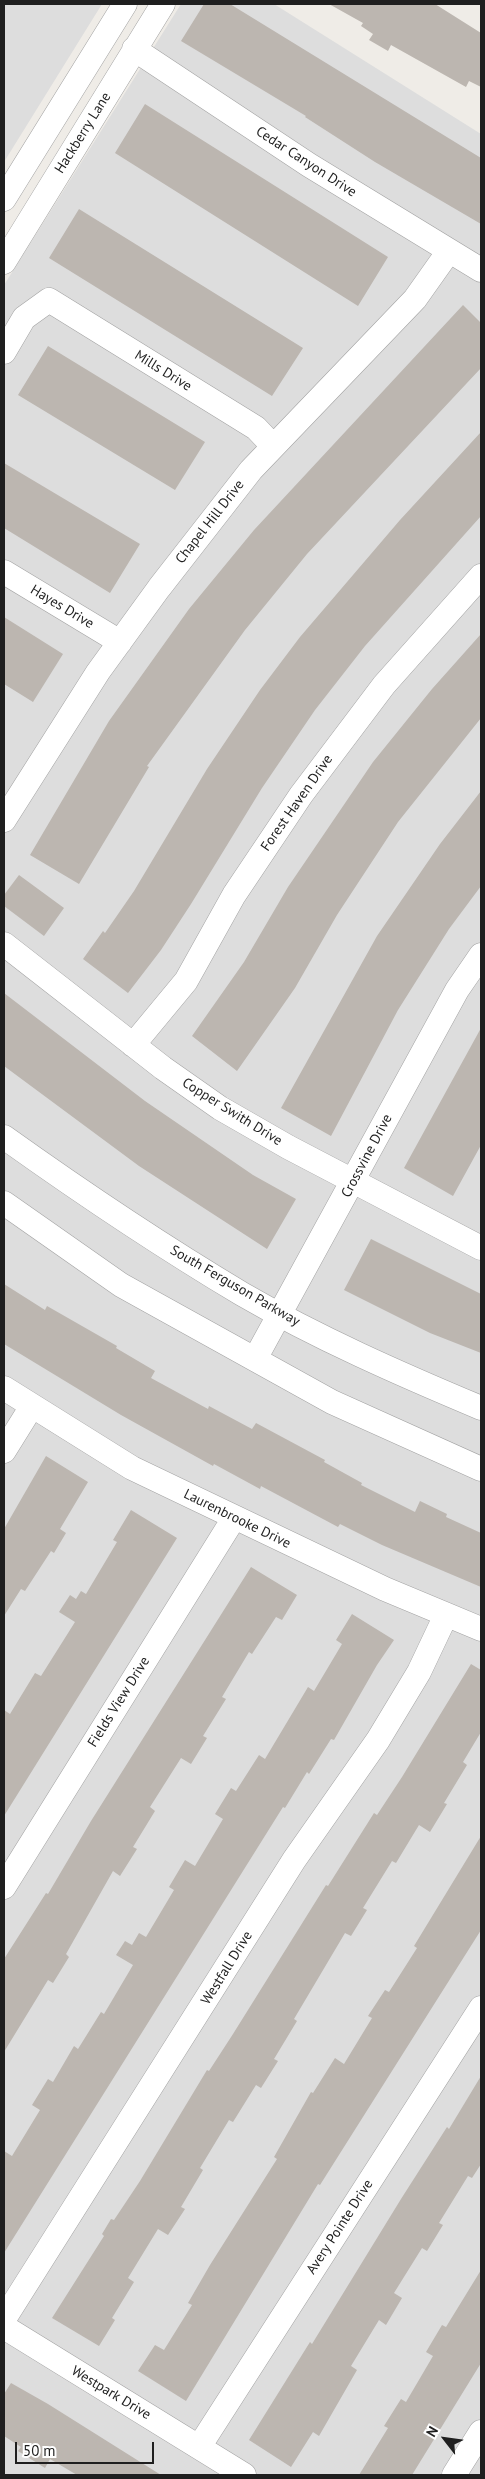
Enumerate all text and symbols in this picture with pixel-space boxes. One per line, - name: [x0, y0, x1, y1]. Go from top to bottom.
- street label: Hackberry Lane: [51, 89, 115, 177]
- street label: Cedar Canyon Drive: [253, 123, 359, 201]
- street label: Mills Drive: [131, 347, 195, 395]
- street label: Chapel Hill Drive: [172, 477, 248, 567]
- street label: Hayes Drive: [27, 582, 97, 632]
- street label: Forest Haven Drive: [257, 752, 337, 854]
- street label: Copper Swith Drive: [179, 1074, 285, 1150]
- street label: Crossvine Drive: [338, 1111, 396, 1201]
- street label: South Ferguson Parkway: [167, 1242, 303, 1330]
- street label: Laurenbrooke Drive: [181, 1486, 293, 1552]
- street label: Fields View Drive: [84, 1654, 154, 1750]
- street label: Westfall Drive: [198, 1928, 256, 2008]
- street label: Avery Pointe Drive: [303, 2177, 377, 2277]
- street label: Westpark Drive: [68, 2363, 154, 2423]
- north arrow: [420, 2414, 470, 2464]
- text: N: [422, 2423, 442, 2440]
- scale bar: [18, 2432, 156, 2464]
- text: 50 m: [23, 2441, 56, 2460]

